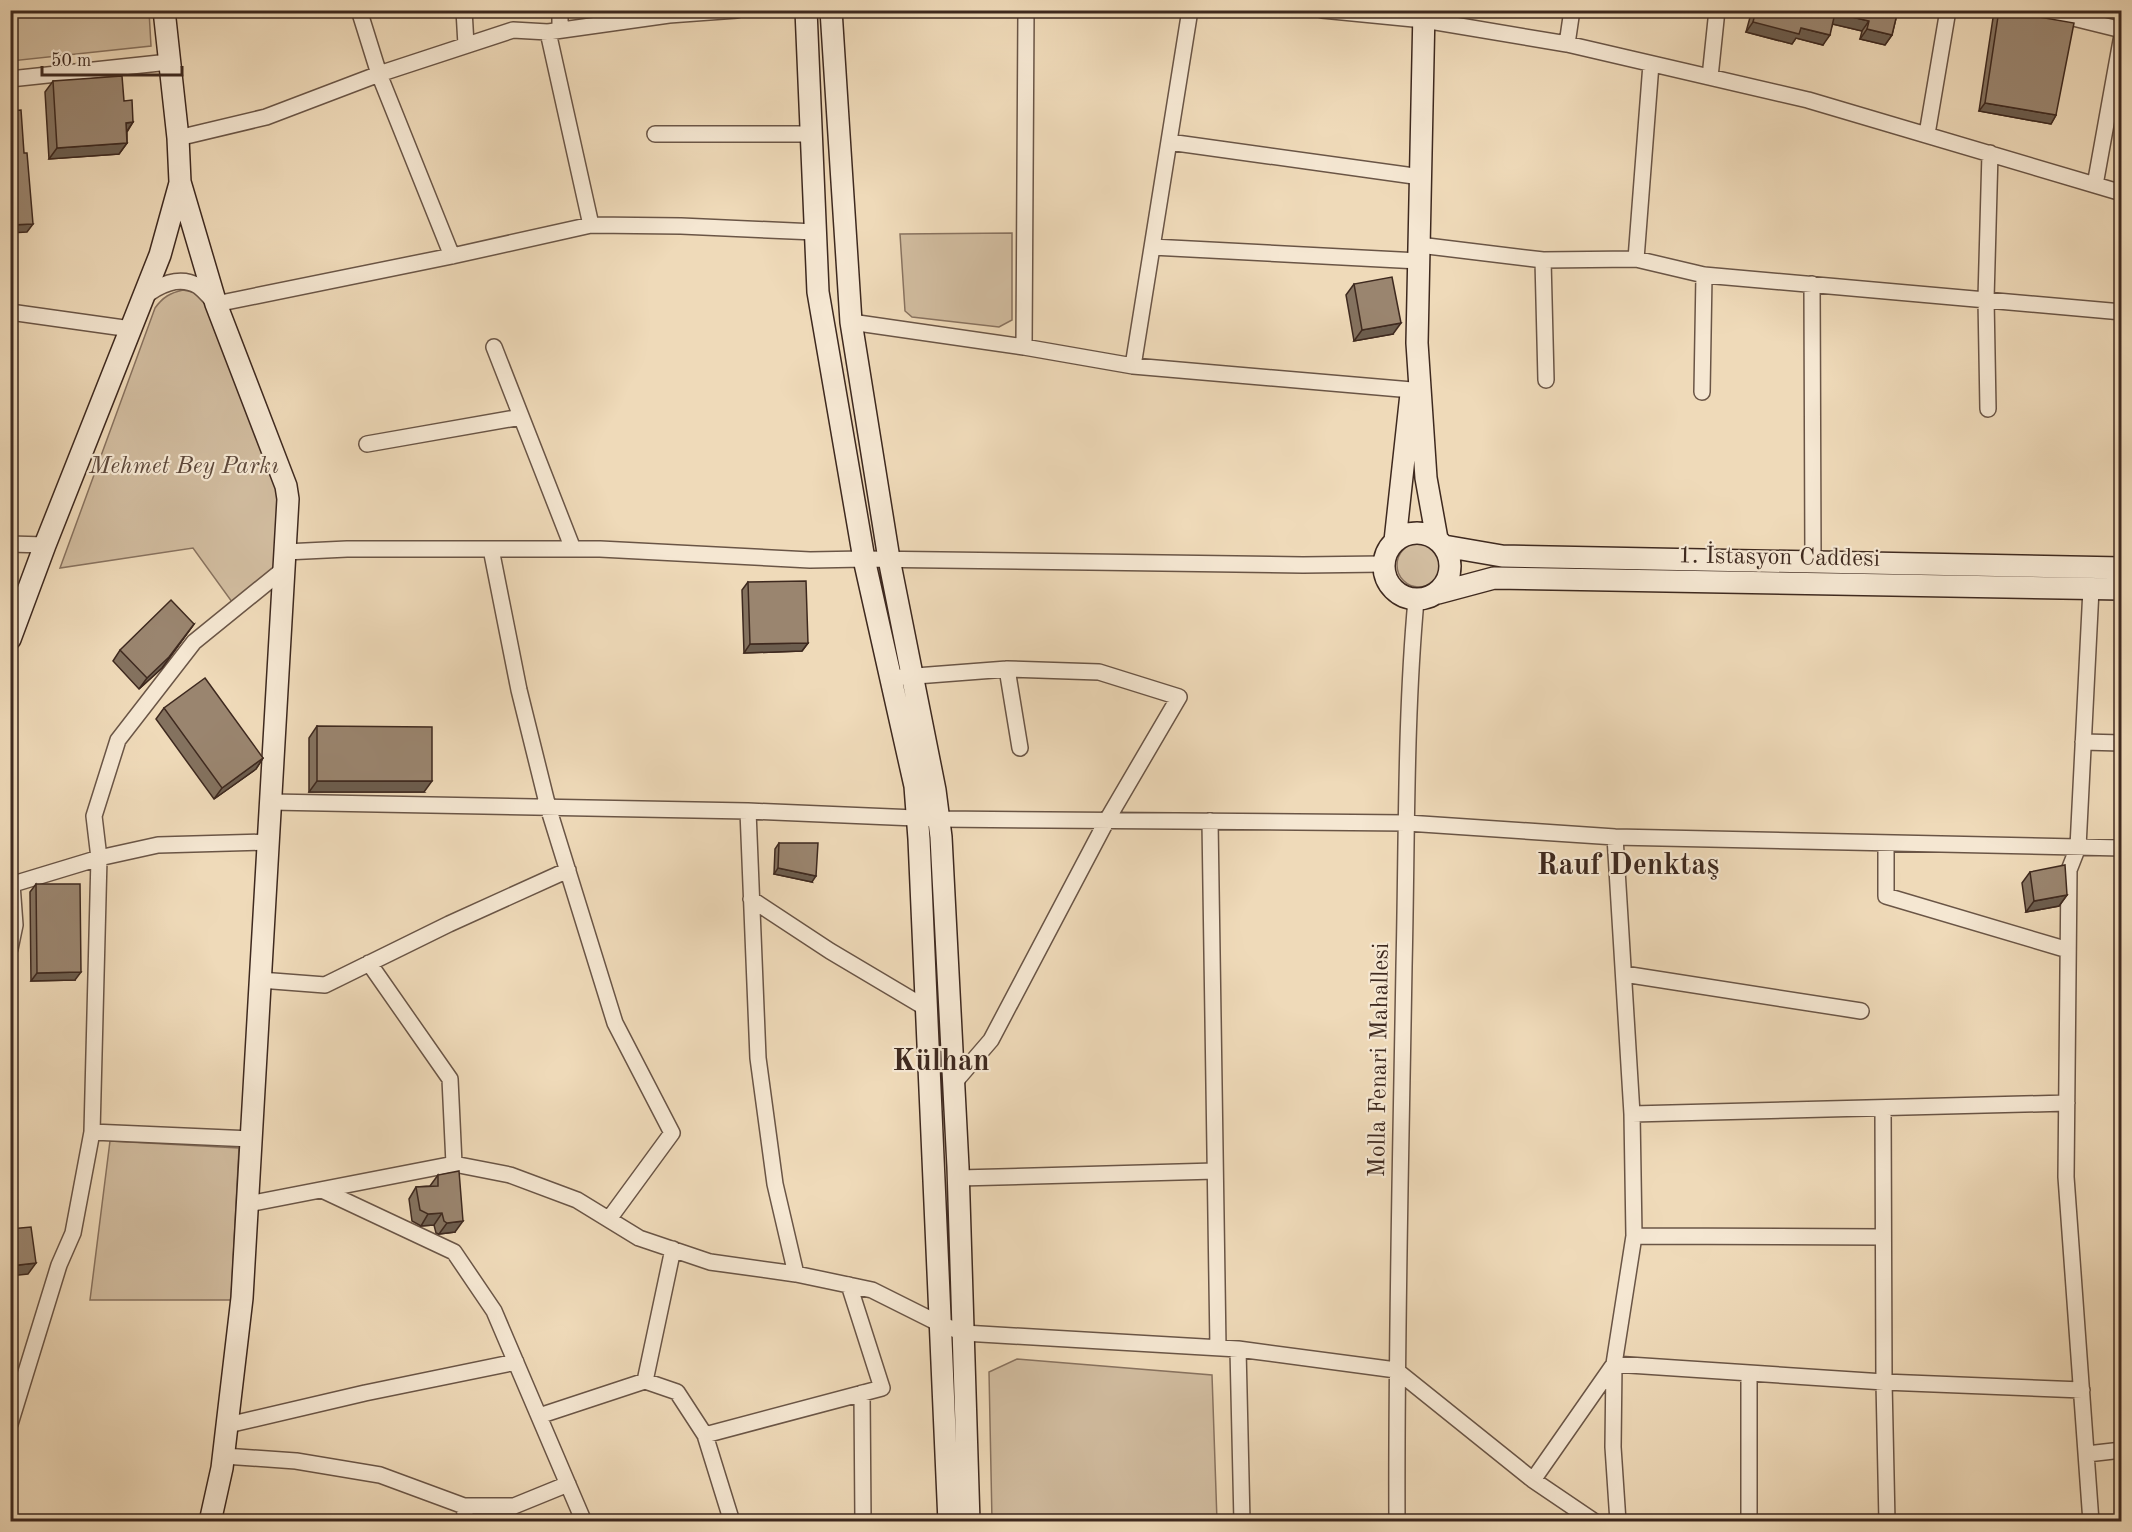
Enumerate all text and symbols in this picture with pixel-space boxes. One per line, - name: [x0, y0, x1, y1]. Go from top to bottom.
- scale bar: [42, 39, 182, 77]
- text: 50 m: [51, 52, 91, 70]
- park label: Mehmet Bey Parkı: [88, 455, 279, 479]
- street label: 1. İstasyon Caddesi: [1678, 541, 1880, 572]
- district label: Rauf Denktaş: [1537, 851, 1719, 881]
- street label: Molla Fenari Mahallesi: [1366, 942, 1394, 1178]
- district label: Külhan: [892, 1047, 990, 1077]

